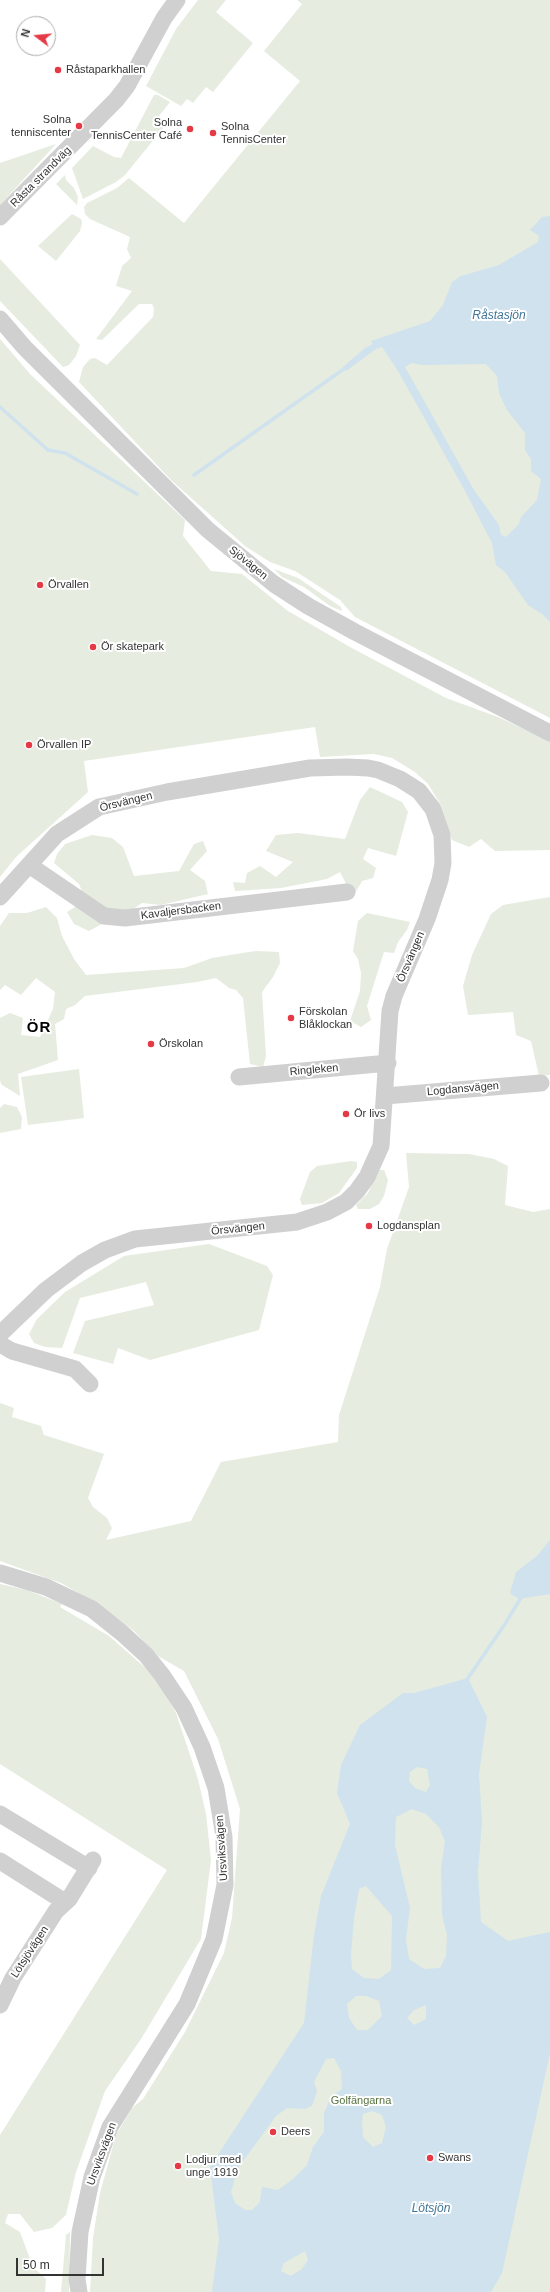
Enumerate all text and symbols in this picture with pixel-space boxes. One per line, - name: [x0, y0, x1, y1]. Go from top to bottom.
- north arrow: [16, 16, 56, 56]
- text: N: [19, 27, 32, 38]
- place label: Råstaparkhallen: [66, 63, 145, 77]
- marker: Råstaparkhallen: [53, 65, 63, 75]
- place label: Solna tenniscenter: [11, 113, 71, 139]
- place label: Solna TennisCenter Café: [91, 116, 182, 142]
- place label: Solna TennisCenter: [221, 120, 286, 146]
- marker: Solna tenniscenter: [74, 121, 84, 131]
- marker: Solna TennisCenter Café: [185, 124, 195, 134]
- marker: Solna TennisCenter: [208, 128, 218, 138]
- street label: Råsta strandväg: [8, 144, 74, 210]
- water label: Råstasjön: [472, 309, 526, 323]
- street label: Sjövägen: [226, 543, 270, 583]
- place label: Örvallen: [48, 578, 89, 592]
- marker: Örvallen: [35, 580, 45, 590]
- place label: Ör skatepark: [101, 640, 164, 654]
- marker: Ör skatepark: [88, 642, 98, 652]
- place label: Örvallen IP: [37, 738, 91, 752]
- marker: Örvallen IP: [24, 740, 34, 750]
- street label: Örsvängen: [98, 789, 154, 815]
- street label: Kavaljersbacken: [140, 900, 222, 922]
- street label: Örsvängen: [394, 930, 428, 984]
- place label: Förskolan Blåklockan: [299, 1005, 352, 1031]
- marker: Förskolan Blåklockan: [286, 1013, 296, 1023]
- district label: ÖR: [27, 1019, 51, 1037]
- place label: Örskolan: [159, 1037, 203, 1051]
- marker: Örskolan: [146, 1039, 156, 1049]
- street label: Ringleken: [289, 1061, 339, 1079]
- street label: Logdansvägen: [426, 1079, 500, 1099]
- place label: Ör livs: [354, 1107, 385, 1121]
- marker: Ör livs: [341, 1109, 351, 1119]
- place label: Logdansplan: [377, 1219, 440, 1233]
- street label: Örsvängen: [211, 1220, 265, 1238]
- marker: Logdansplan: [364, 1221, 374, 1231]
- street label: Ursviksvägen: [213, 1815, 231, 1881]
- street label: Lötsjövägen: [8, 1924, 52, 1980]
- park label: Golfängarna: [331, 2094, 391, 2108]
- street label: Ursviksvägen: [85, 2121, 119, 2187]
- place label: Deers: [281, 2125, 310, 2139]
- marker: Deers: [268, 2127, 278, 2137]
- place label: Swans: [438, 2151, 471, 2165]
- place label: Lodjur med unge 1919: [186, 2153, 241, 2179]
- marker: Swans: [425, 2153, 435, 2163]
- marker: Lodjur med unge 1919: [173, 2161, 183, 2171]
- water label: Lötsjön: [412, 2202, 450, 2216]
- scale bar: [18, 2250, 106, 2276]
- text: 50 m: [23, 2258, 50, 2272]

